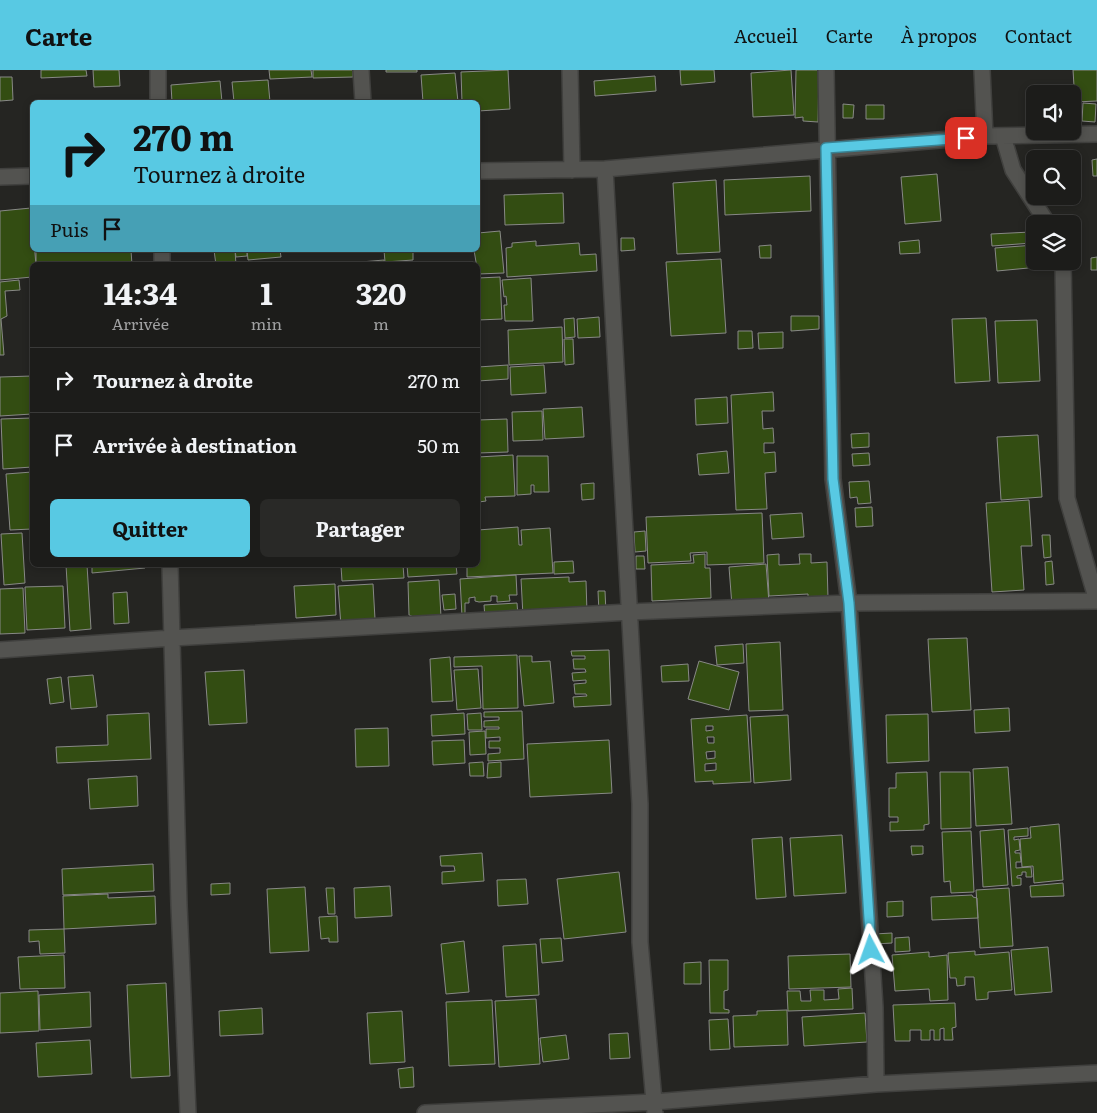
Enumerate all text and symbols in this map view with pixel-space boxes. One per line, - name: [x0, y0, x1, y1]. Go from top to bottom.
- text: Carte: [25, 18, 92, 53]
- text: Accueil: [734, 22, 798, 49]
- text: Carte: [826, 22, 873, 49]
- text: À propos: [901, 22, 977, 49]
- text: Contact: [1005, 22, 1072, 49]
- map controls: [1026, 85, 1081, 270]
- button: sound: [1026, 85, 1081, 140]
- text: 270 m: [133, 110, 234, 162]
- pin: [945, 117, 987, 159]
- icon: right: [50, 120, 115, 185]
- icon: arrive: [952, 124, 980, 152]
- button: search: [1026, 150, 1081, 205]
- text: Tournez à droite: [133, 157, 305, 190]
- text: Puis: [50, 215, 88, 243]
- icon: arrive: [98, 215, 126, 243]
- button: layers: [1026, 215, 1081, 270]
- text: 14:34: [103, 270, 177, 314]
- text: 1: [260, 270, 273, 314]
- text: 320: [356, 270, 407, 314]
- text: Arrivée: [112, 311, 169, 335]
- text: min: [251, 311, 282, 335]
- text: m: [373, 311, 389, 335]
- icon: right: [50, 366, 78, 394]
- text: Tournez à droite: [93, 366, 253, 394]
- text: 270 m: [408, 366, 460, 394]
- icon: arrive: [50, 431, 78, 459]
- text: Arrivée à destination: [93, 431, 297, 459]
- text: 50 m: [417, 431, 460, 459]
- button: Quitter: [50, 499, 250, 557]
- button: Partager: [260, 499, 460, 557]
- position arrow: [844, 923, 896, 975]

